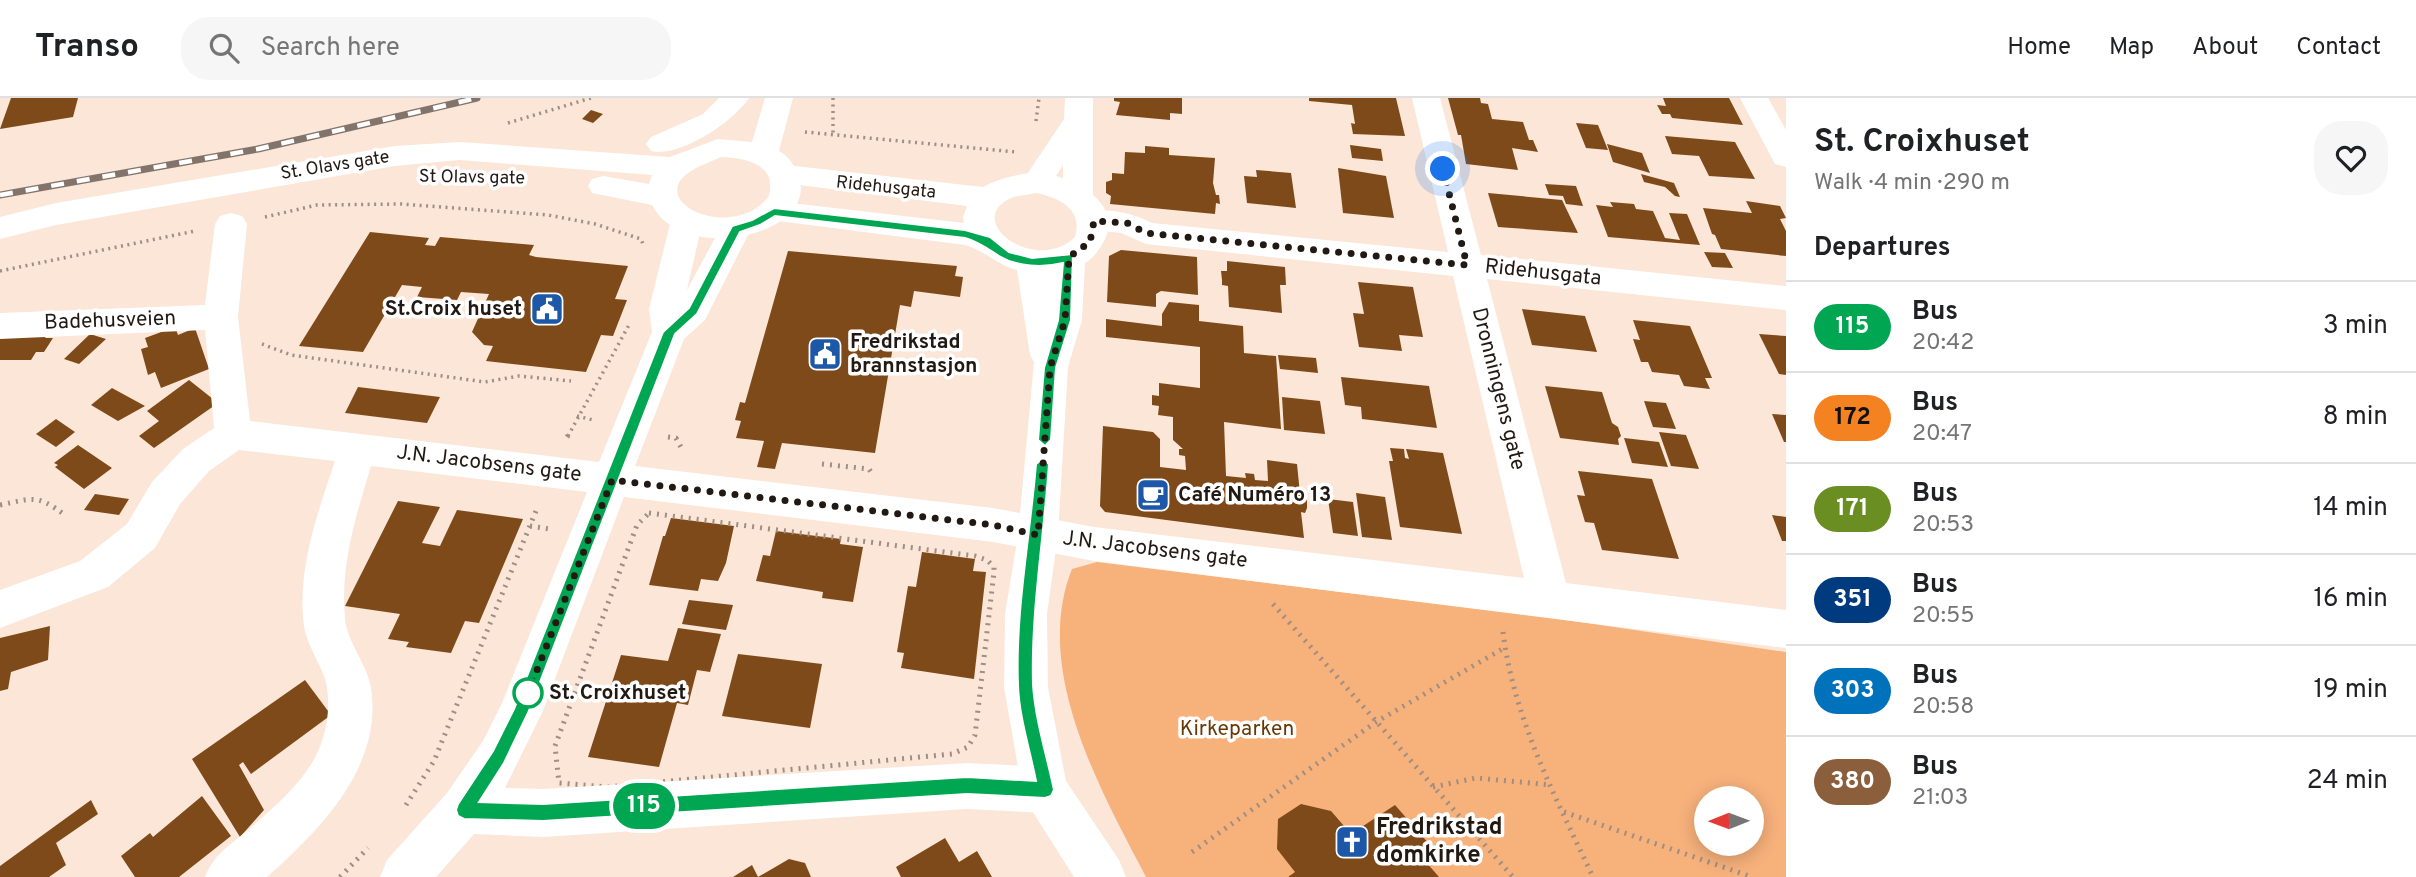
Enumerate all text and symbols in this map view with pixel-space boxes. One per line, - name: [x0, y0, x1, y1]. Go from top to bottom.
- search box: [181, 17, 671, 80]
- text: Transo: [35, 27, 139, 69]
- icon: search: [205, 29, 243, 67]
- text: Search here: [261, 32, 400, 65]
- text: Home: [2007, 33, 2071, 63]
- text: Map: [2109, 33, 2154, 63]
- text: About: [2192, 33, 2258, 63]
- text: Contact: [2296, 33, 2381, 63]
- button: heart: [2314, 121, 2388, 195]
- text: St. Croixhuset: [1814, 122, 2030, 164]
- street label: St. Olavs gate: [279, 146, 391, 186]
- your location: [1425, 151, 1460, 186]
- street label: St Olavs gate: [419, 166, 525, 190]
- text: Walk · 4 min · 290 m: [1814, 169, 2010, 198]
- street label: Ridehusgata: [835, 171, 937, 205]
- text: Departures: [1814, 232, 1951, 265]
- street label: Ridehusgata: [1483, 253, 1603, 293]
- public building icon: St.Croix huset: [528, 290, 566, 328]
- place label: St.Croix huset: [385, 296, 522, 323]
- text: Bus: [1912, 296, 1958, 329]
- street label: Badehusveien: [43, 305, 177, 337]
- street label: Dronningens gate: [1465, 305, 1531, 473]
- text: 3 min: [2323, 310, 2388, 343]
- text: 115: [1836, 312, 1869, 342]
- place label: Fredrikstad brannstasjon: [850, 329, 978, 380]
- text: 20:42: [1912, 329, 1974, 358]
- public building icon: Fredrikstad brannstasjon: [806, 335, 844, 373]
- text: Bus: [1912, 387, 1958, 420]
- text: 8 min: [2323, 401, 2388, 434]
- text: 172: [1834, 403, 1871, 433]
- text: 20:47: [1912, 420, 1972, 449]
- street label: J.N. Jacobsens gate: [395, 439, 583, 489]
- cafe icon: Café Numéro 13: [1134, 476, 1172, 514]
- text: Bus: [1912, 478, 1958, 511]
- place label: Café Numéro 13: [1178, 482, 1331, 509]
- text: 14 min: [2313, 492, 2388, 525]
- text: 171: [1836, 494, 1869, 524]
- text: 20:53: [1912, 511, 1974, 540]
- street label: J.N. Jacobsens gate: [1061, 525, 1249, 575]
- text: Bus: [1912, 569, 1958, 602]
- text: 16 min: [2313, 583, 2388, 616]
- text: 351: [1833, 585, 1872, 615]
- text: 20:55: [1912, 602, 1975, 631]
- text: Bus: [1912, 660, 1958, 693]
- text: 19 min: [2313, 674, 2388, 707]
- text: 303: [1830, 676, 1875, 706]
- marker: St. Croixhuset: [513, 678, 543, 708]
- place label: St. Croixhuset: [549, 680, 686, 707]
- text: 20:58: [1912, 693, 1974, 722]
- park label: Kirkeparken: [1180, 716, 1294, 743]
- text: Bus: [1912, 751, 1958, 784]
- text: 24 min: [2307, 765, 2388, 798]
- text: 380: [1830, 767, 1875, 797]
- line badge: 115: [604, 783, 684, 829]
- text: 21:03: [1912, 784, 1968, 813]
- north arrow: [1694, 786, 1764, 856]
- map controls: [1694, 786, 1764, 856]
- text: 115: [627, 791, 661, 821]
- place label: Fredrikstad domkirke: [1376, 813, 1503, 871]
- church icon: Fredrikstad domkirke: [1333, 823, 1371, 861]

